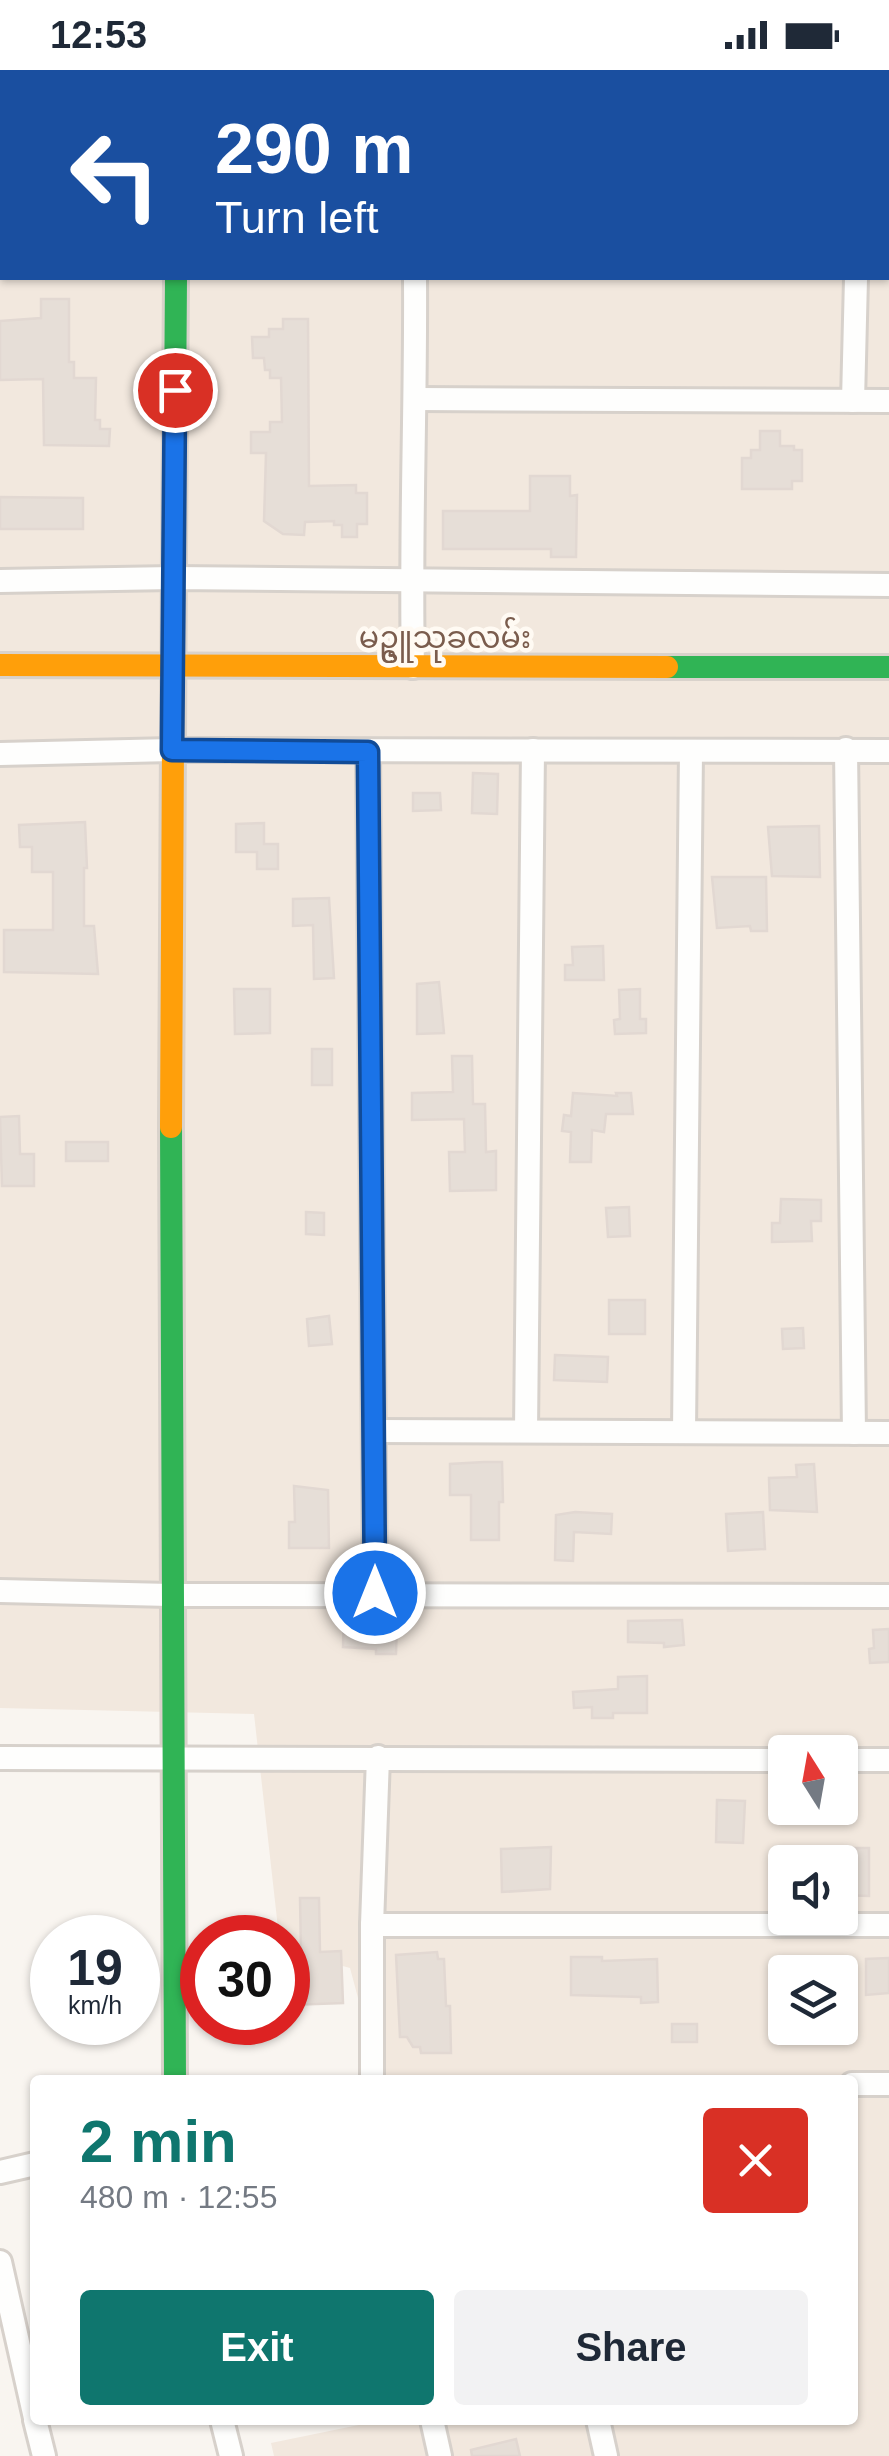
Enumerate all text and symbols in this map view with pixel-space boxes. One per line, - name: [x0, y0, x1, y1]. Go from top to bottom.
- text: 12:53: [50, 14, 147, 56]
- icon: left: [50, 110, 180, 240]
- text: 290 m: [215, 110, 413, 188]
- text: Turn left: [215, 192, 378, 243]
- pin: [133, 348, 218, 433]
- icon: arrive: [148, 363, 203, 418]
- street label: မဥ္ဇူသုခလမ်း: [359, 616, 531, 663]
- position arrow: [323, 1541, 427, 1645]
- north arrow: [768, 1735, 858, 1825]
- map controls: [768, 1735, 858, 2045]
- button: sound: [768, 1845, 858, 1935]
- speed limit sign: 30: [180, 1915, 310, 2045]
- text: 19: [67, 1940, 123, 1996]
- button: layers: [768, 1955, 858, 2045]
- text: km/h: [68, 1991, 122, 2019]
- text: 2 min: [80, 2108, 237, 2175]
- button: close: [703, 2108, 808, 2213]
- text: 480 m · 12:55: [80, 2179, 277, 2215]
- button: Exit: [80, 2290, 434, 2405]
- button: Share: [454, 2290, 808, 2405]

